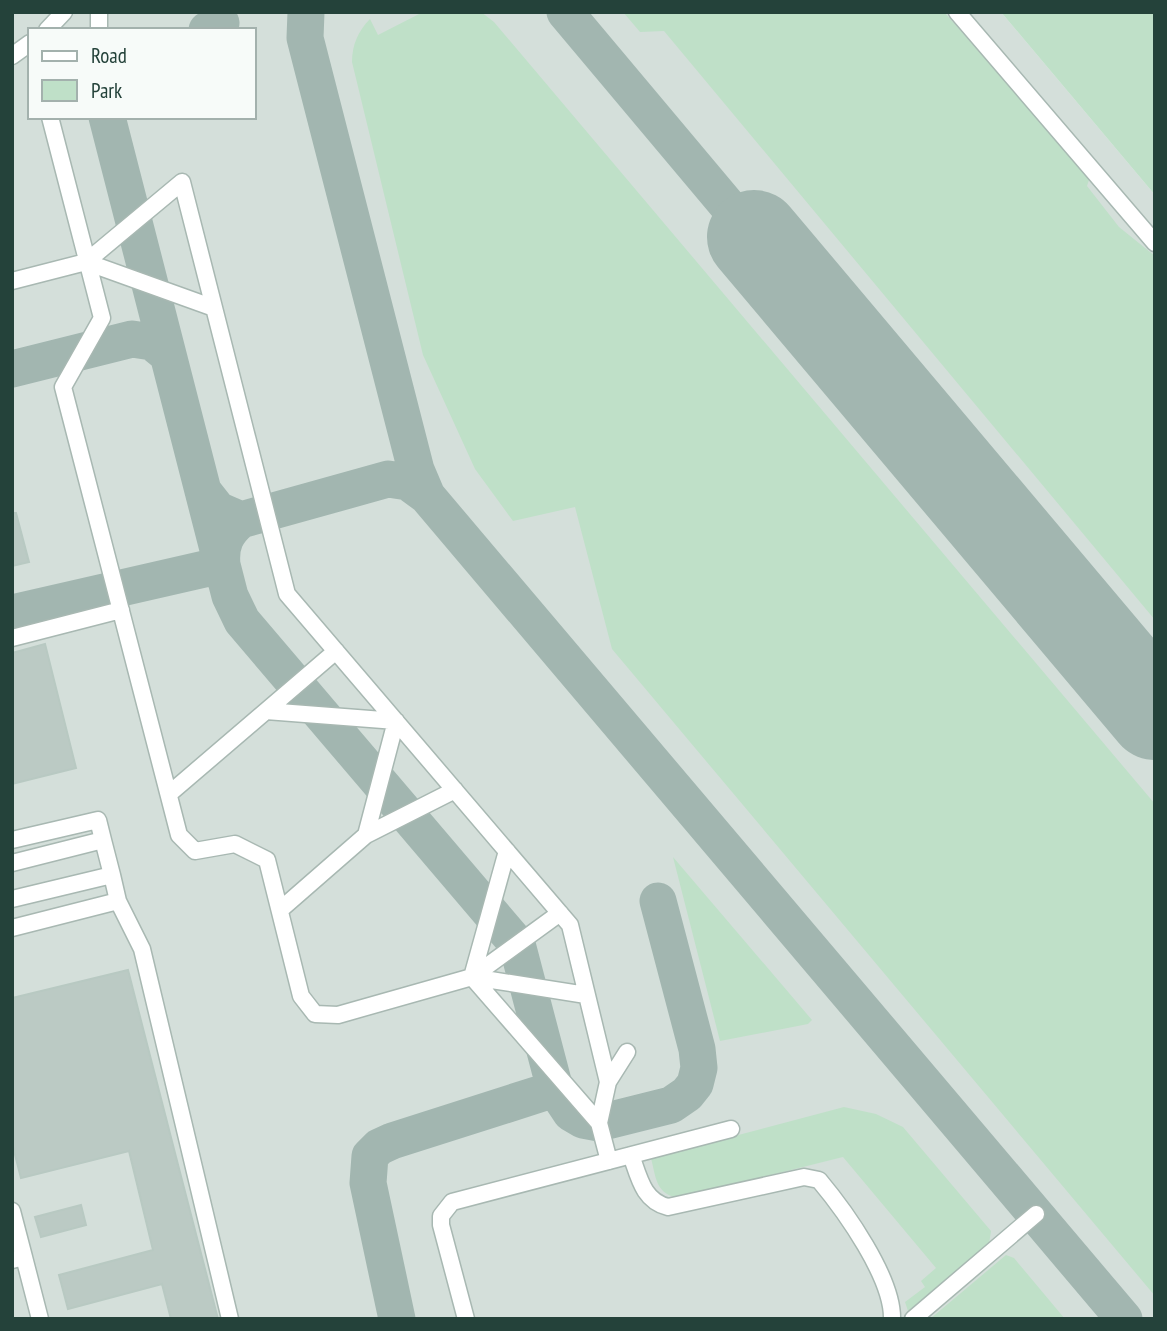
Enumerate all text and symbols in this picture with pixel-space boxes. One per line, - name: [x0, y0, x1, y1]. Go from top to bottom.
- legend: [28, 28, 256, 119]
- text: Road: [91, 42, 127, 69]
- text: Park: [91, 77, 122, 104]

